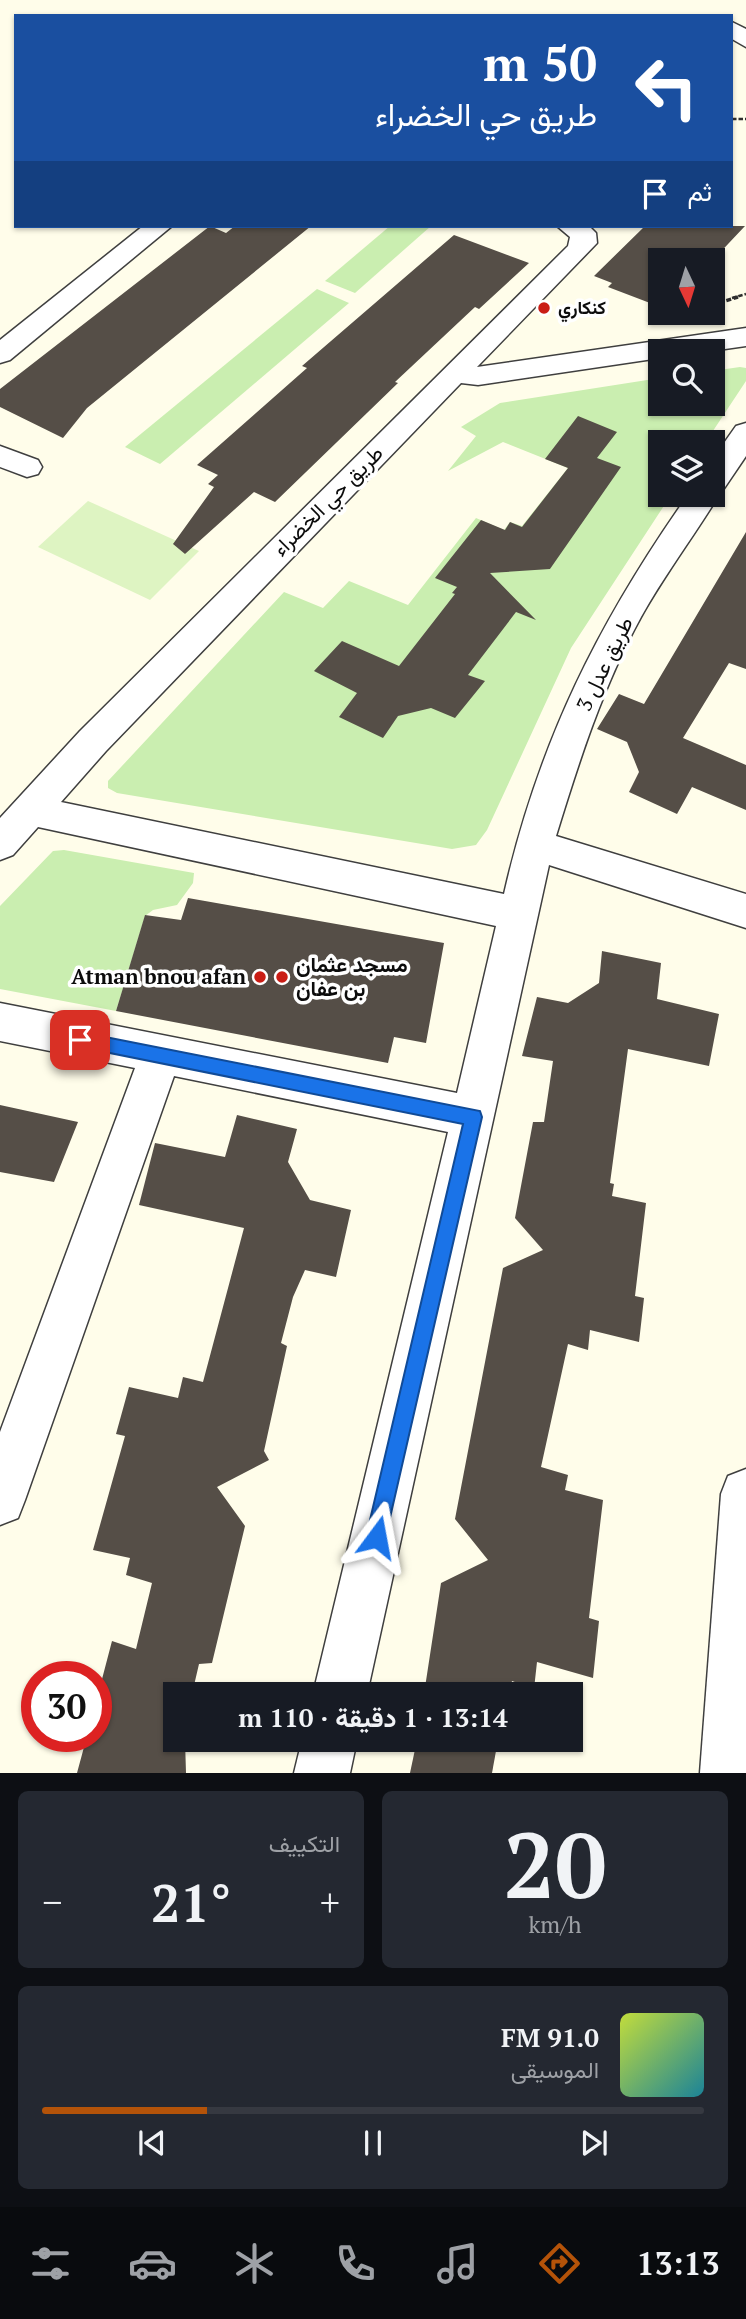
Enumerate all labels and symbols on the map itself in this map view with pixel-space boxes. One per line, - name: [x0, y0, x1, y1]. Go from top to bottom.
- north arrow: [648, 248, 724, 326]
- place label: كنكاري: [558, 295, 606, 323]
- marker: كنكاري: [536, 300, 552, 316]
- street label: طريق حي الخضراء: [266, 439, 392, 565]
- street label: طريق عدل 3: [569, 612, 639, 715]
- place label: مسجد عثمان بن عفان: [296, 950, 408, 1002]
- place label: Atman bnou afan: [71, 962, 246, 990]
- marker: Atman bnou afan: [252, 969, 268, 985]
- marker: مسجد عثمان بن عفان: [274, 969, 290, 985]
- pin: [50, 1010, 110, 1070]
- position arrow: [340, 1500, 414, 1574]
- speed limit sign: 30: [21, 1661, 112, 1752]

